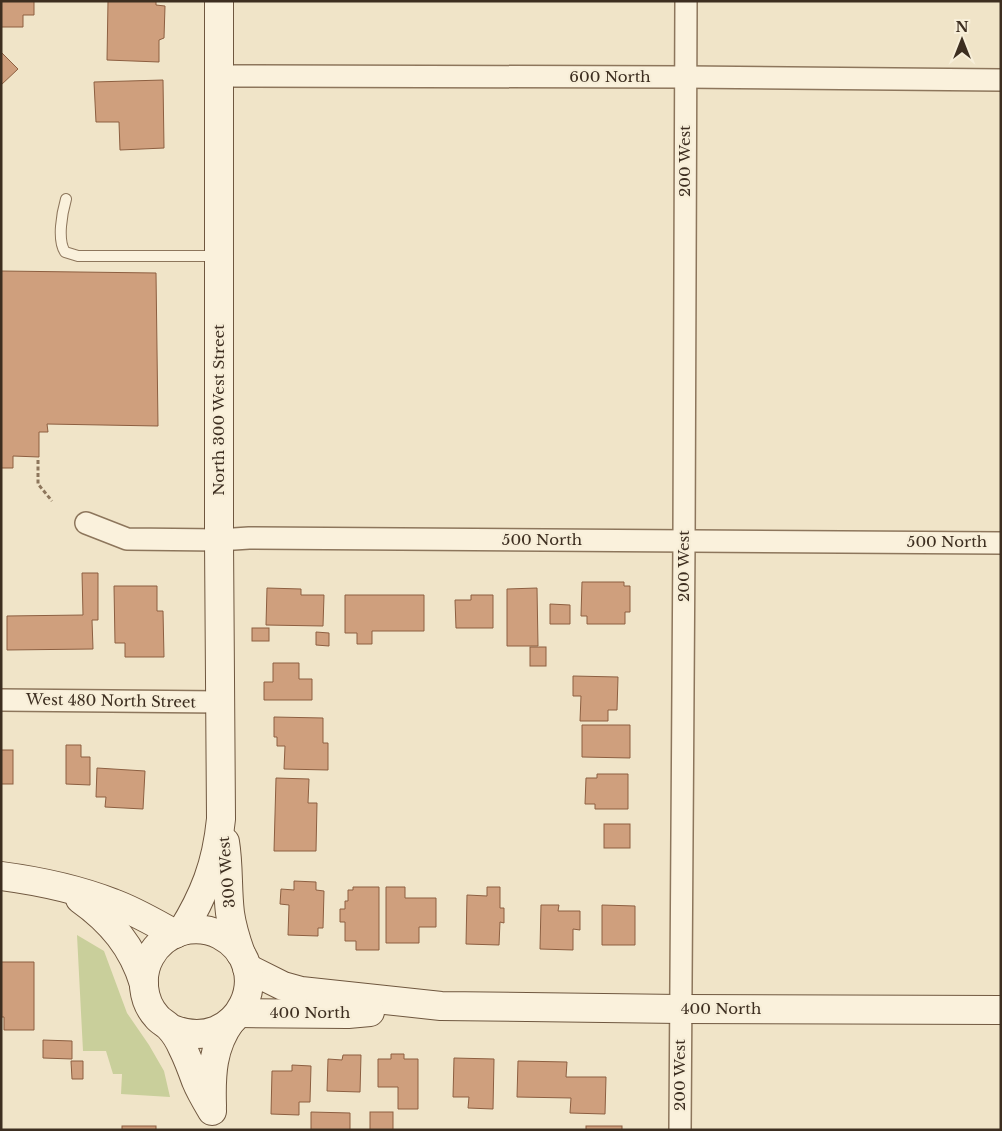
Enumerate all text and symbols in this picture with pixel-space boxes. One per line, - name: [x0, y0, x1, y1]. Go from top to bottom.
- north arrow: [937, 15, 987, 65]
- text: N: [955, 18, 969, 36]
- street label: 600 North: [569, 67, 651, 86]
- street label: 200 West: [675, 125, 694, 197]
- street label: North 300 West Street: [209, 324, 228, 496]
- street label: 500 North: [502, 530, 582, 549]
- street label: 200 West: [674, 530, 693, 602]
- street label: 500 North: [907, 532, 987, 551]
- street label: West 480 North Street: [25, 689, 197, 711]
- street label: 300 West: [214, 835, 239, 909]
- street label: 400 North: [681, 999, 761, 1018]
- street label: 400 North: [270, 1003, 350, 1022]
- street label: 200 West: [670, 1039, 689, 1111]

